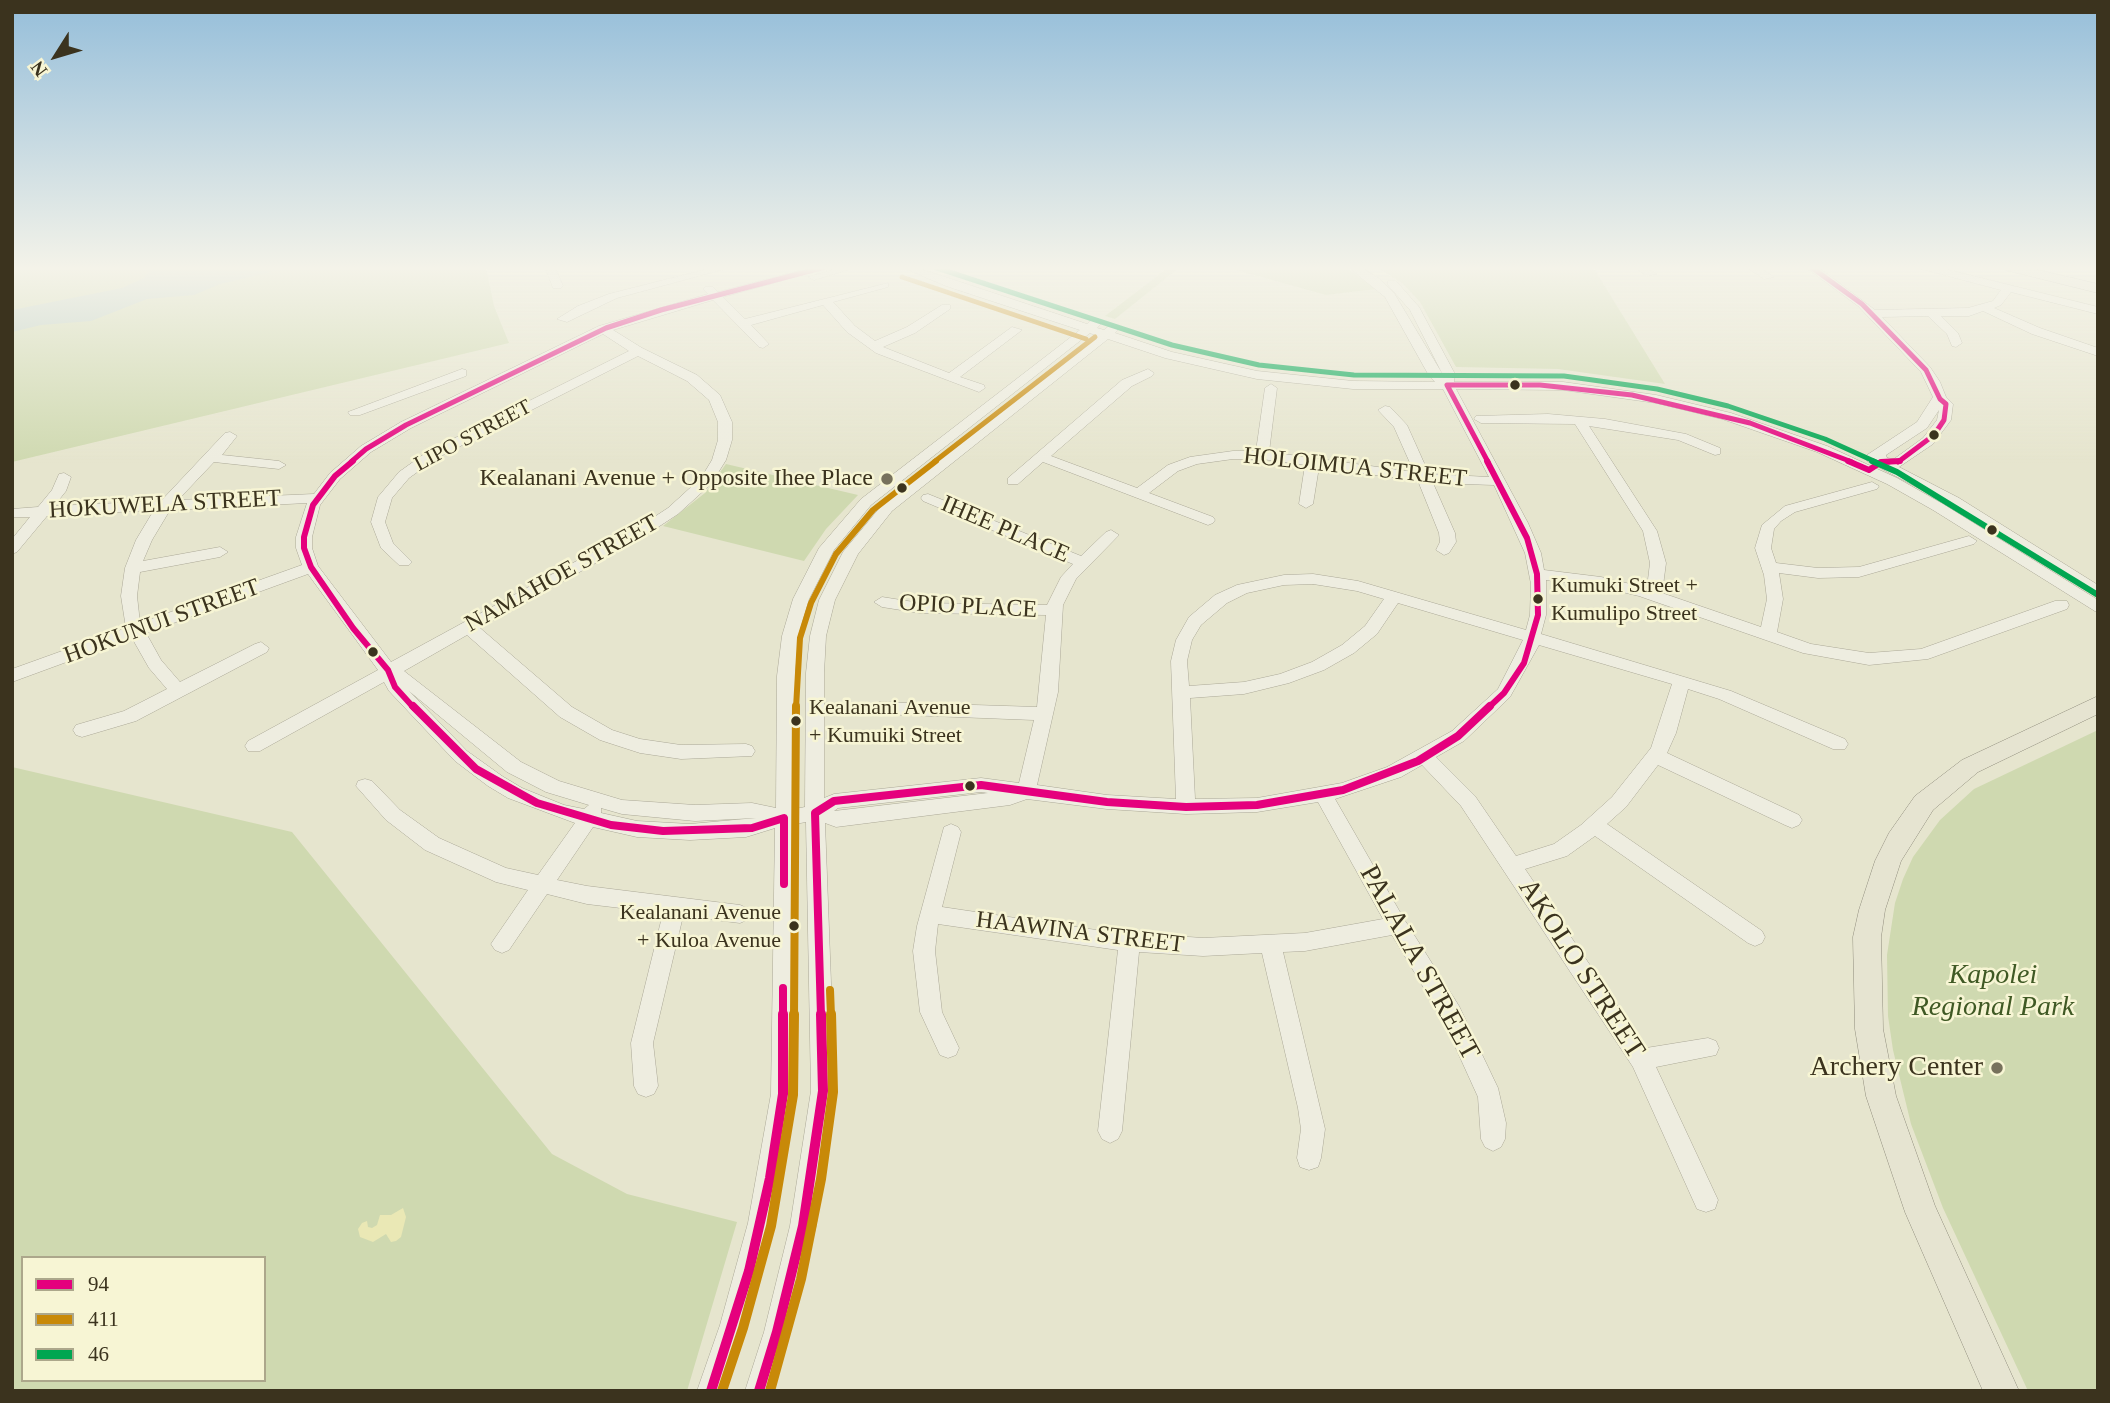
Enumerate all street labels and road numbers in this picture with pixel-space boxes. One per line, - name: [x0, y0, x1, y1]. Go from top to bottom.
- street label: LIPO STREET: [410, 395, 536, 477]
- street label: HOLOIMUA STREET: [1242, 442, 1468, 494]
- street label: HOKUWELA STREET: [48, 485, 282, 525]
- street label: IHEE PLACE: [936, 490, 1074, 570]
- street label: NAMAHOE STREET: [460, 509, 664, 639]
- street label: HOKUNUI STREET: [60, 573, 264, 671]
- street label: OPIO PLACE: [898, 589, 1038, 625]
- street label: PALALA STREET: [1352, 860, 1486, 1066]
- street label: AKOLO STREET: [1510, 873, 1652, 1065]
- street label: HAAWINA STREET: [974, 906, 1186, 960]

